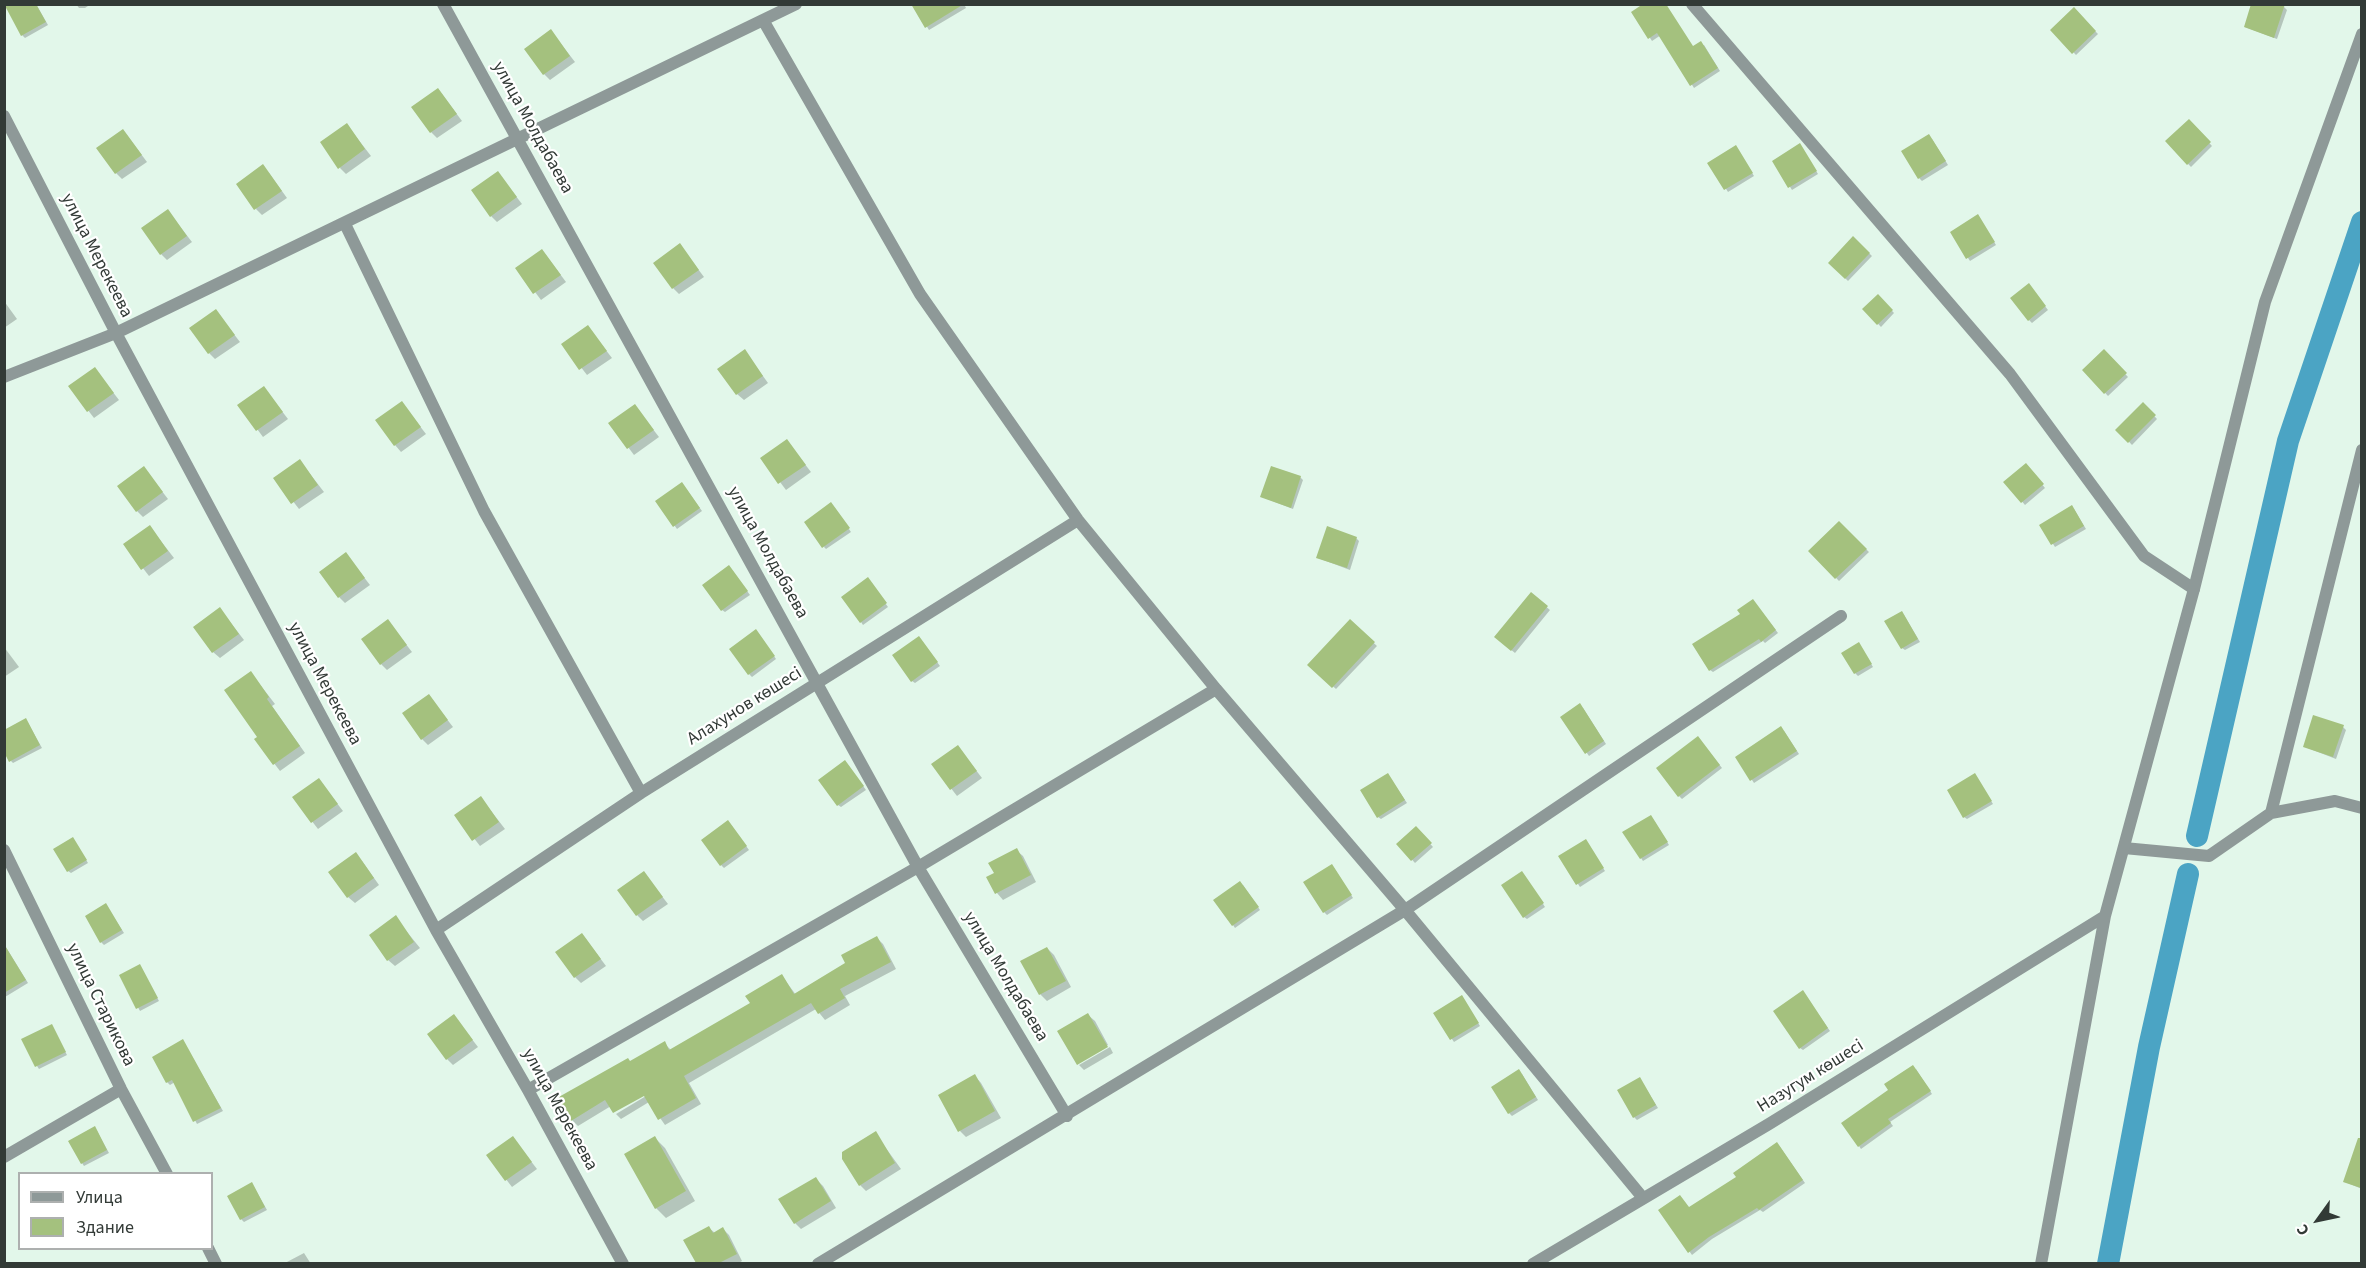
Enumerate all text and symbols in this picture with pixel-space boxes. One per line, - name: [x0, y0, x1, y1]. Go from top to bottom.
- street label: улица Молдабаева: [487, 58, 577, 198]
- street label: улица Мерекеева: [55, 190, 137, 322]
- street label: улица Молдабаева: [722, 483, 812, 623]
- street label: улица Мерекеева: [282, 619, 366, 749]
- street label: Алахунов көшесі: [684, 663, 806, 751]
- street label: улица Молдабаева: [958, 908, 1052, 1046]
- street label: улица Старикова: [61, 940, 139, 1070]
- street label: Назугум көшесі: [1754, 1036, 1868, 1118]
- street label: улица Мерекеева: [516, 1045, 602, 1175]
- legend: [18, 1172, 213, 1250]
- text: Улица: [76, 1185, 123, 1210]
- north arrow: [2288, 1190, 2348, 1250]
- text: Здание: [76, 1215, 134, 1240]
- text: С: [2291, 1220, 2315, 1240]

